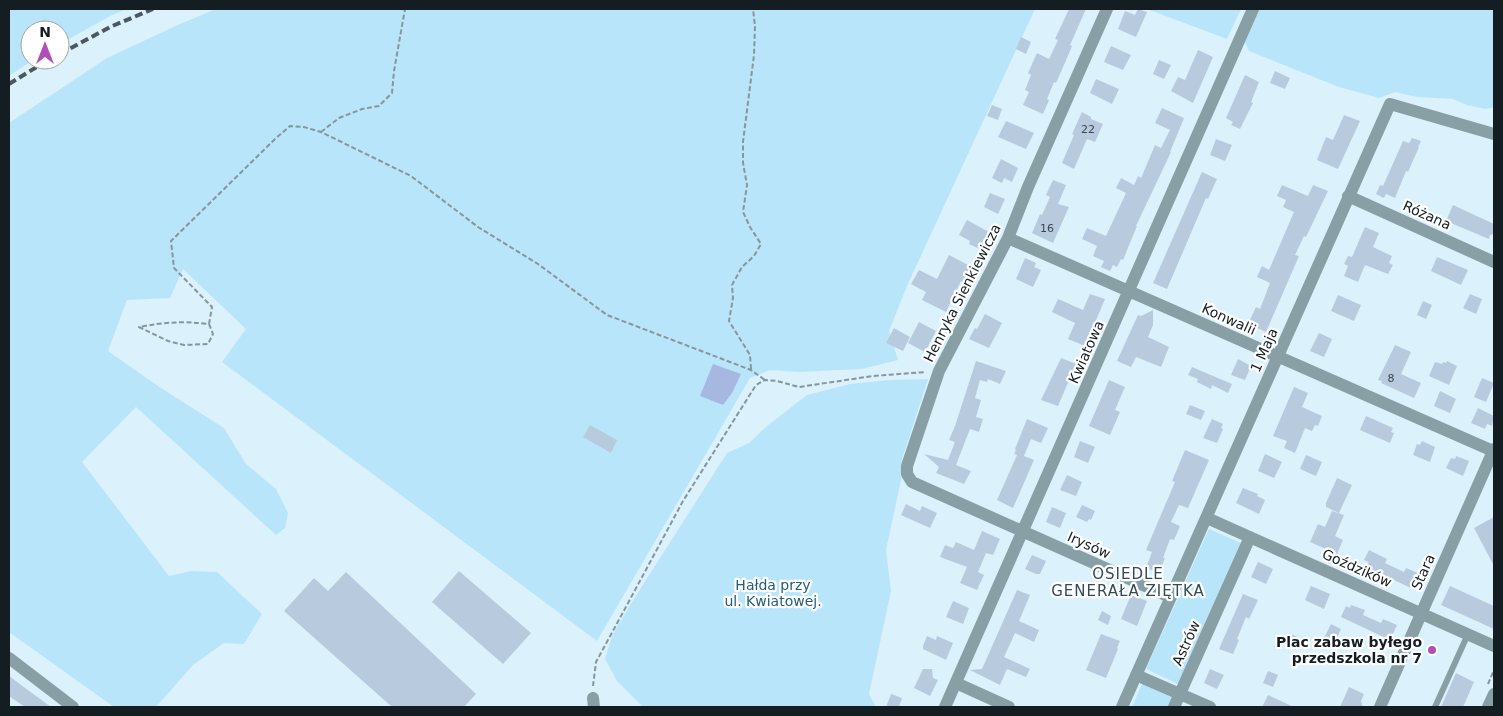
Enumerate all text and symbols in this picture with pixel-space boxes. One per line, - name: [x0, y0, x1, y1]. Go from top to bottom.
- north arrow: [20, 20, 70, 70]
- text: N: [39, 24, 51, 40]
- house number: 22: [1081, 123, 1095, 136]
- street label: Różana: [1400, 197, 1454, 233]
- street label: Henryka Sienkiewicza: [920, 221, 1004, 365]
- house number: 16: [1040, 222, 1054, 235]
- street label: Konwalii: [1199, 300, 1259, 338]
- street label: Kwiatowa: [1065, 318, 1107, 386]
- street label: 1 Maja: [1247, 326, 1281, 374]
- house number: 8: [1388, 372, 1395, 385]
- street label: Irysów: [1065, 528, 1113, 562]
- street label: Goździków: [1320, 546, 1394, 590]
- street label: Stara: [1408, 552, 1438, 592]
- district label: OSIEDLE GENERAŁA ZIĘTKA: [1051, 565, 1205, 600]
- park label: Hałda przy ul. Kwiatowej.: [724, 577, 822, 609]
- street label: Astrów: [1169, 618, 1203, 668]
- place label: Plac zabaw byłego przedszkola nr 7: [1276, 634, 1422, 666]
- marker: Plac zabaw byłego przedszkola nr 7: [1426, 644, 1438, 656]

